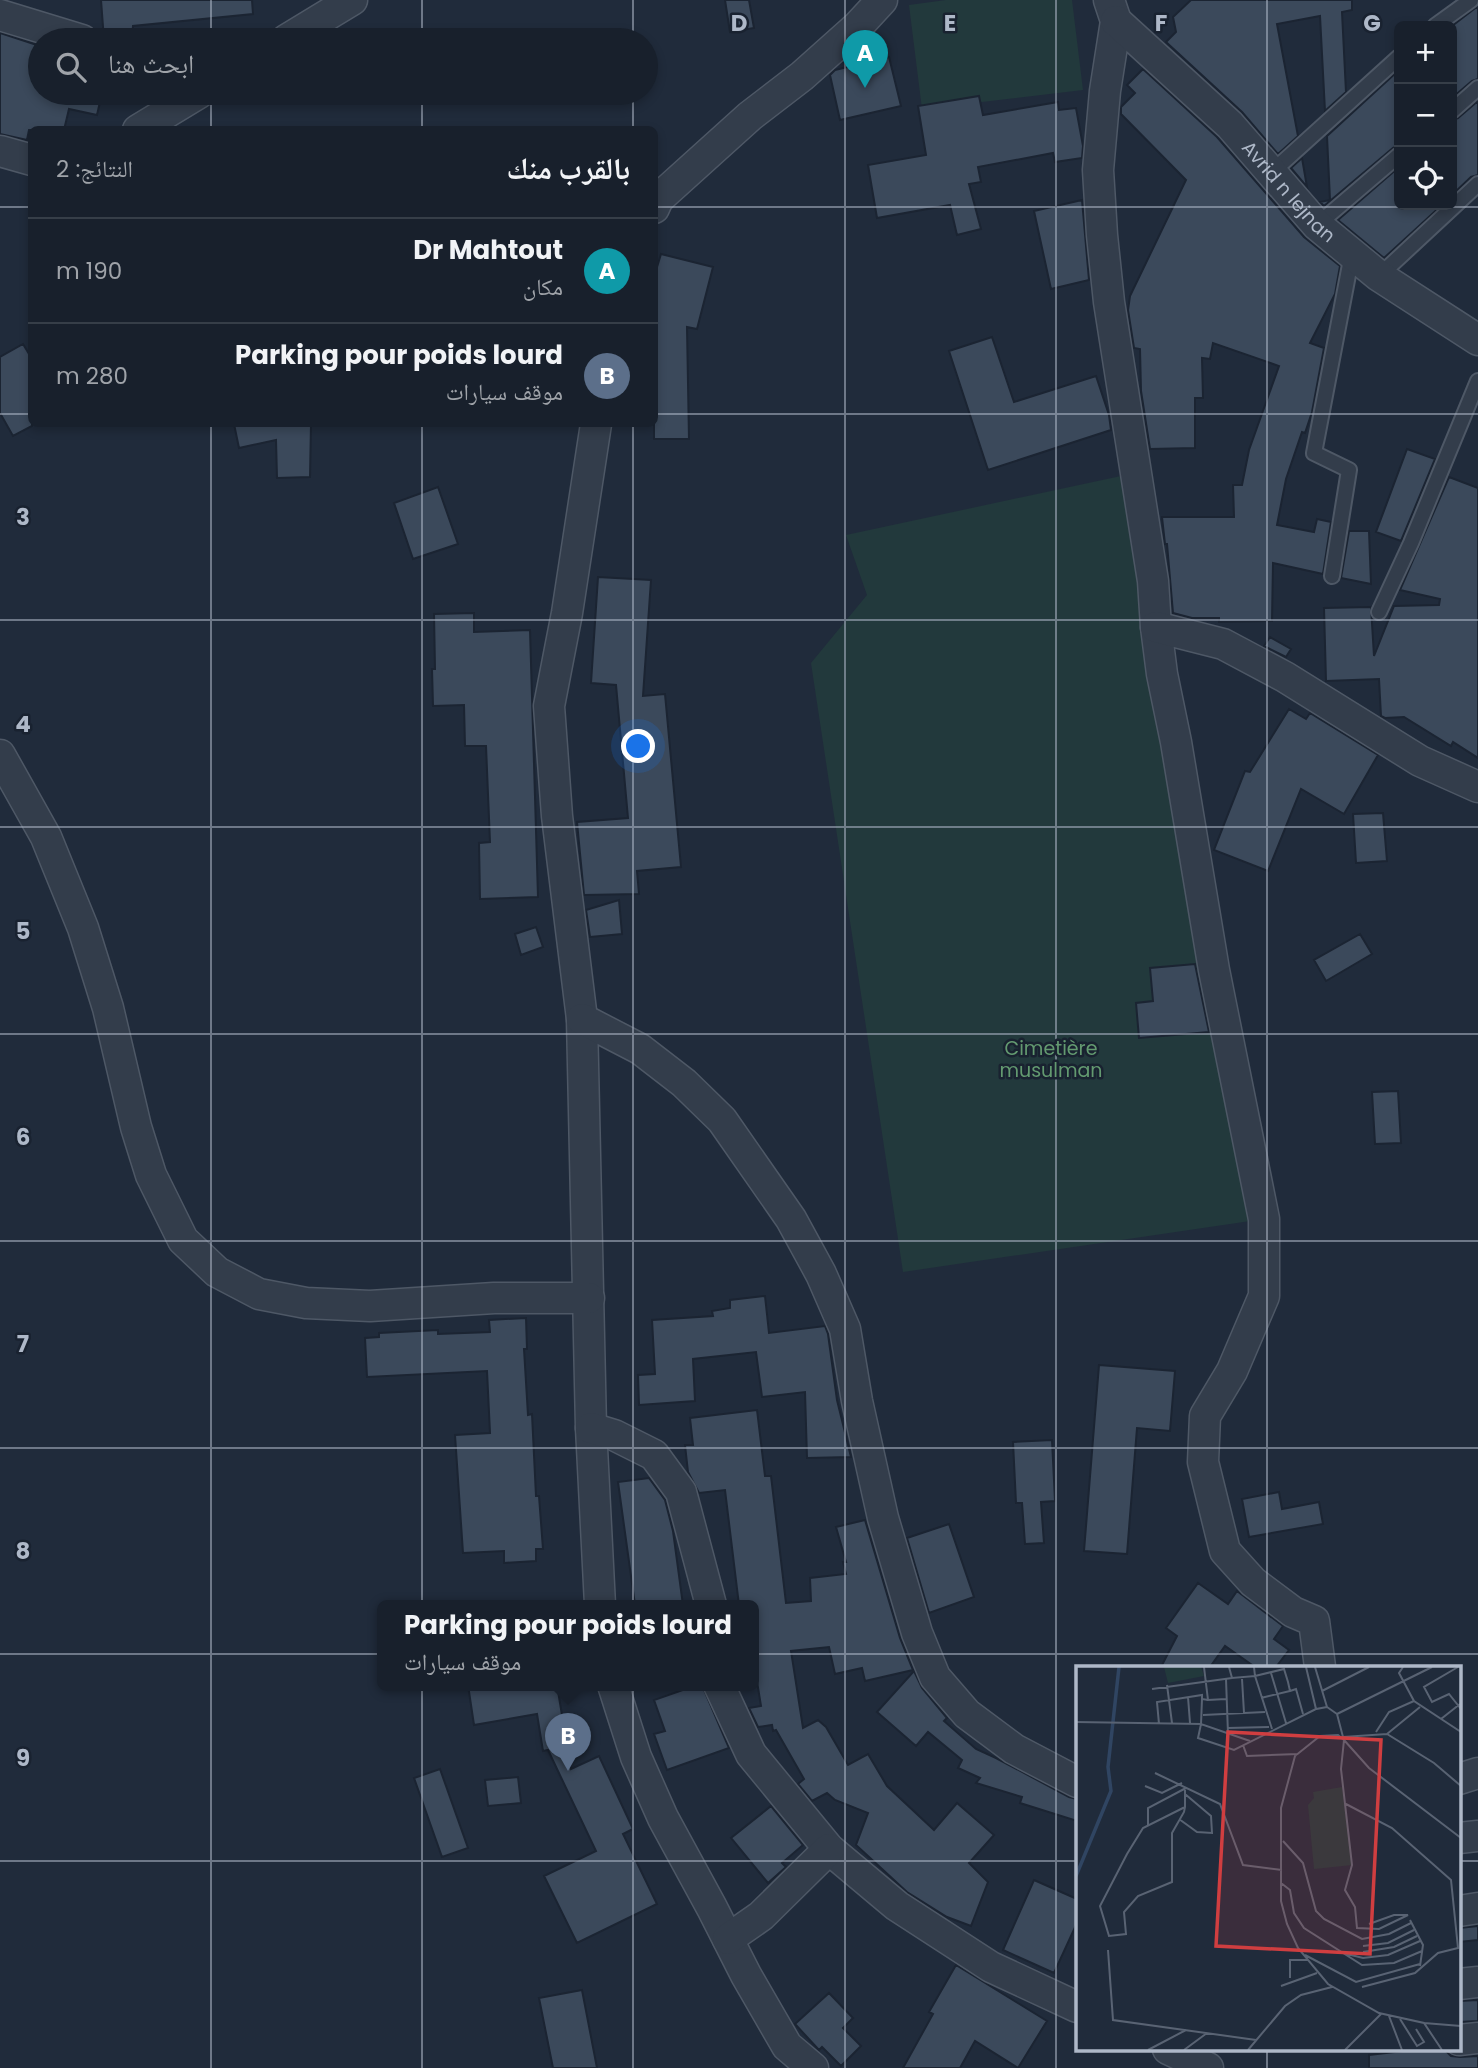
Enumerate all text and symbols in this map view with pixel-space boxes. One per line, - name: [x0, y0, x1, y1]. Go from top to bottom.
- text: D: [731, 7, 747, 39]
- text: E: [944, 7, 956, 39]
- text: F: [1155, 7, 1167, 39]
- text: G: [1363, 7, 1381, 39]
- map controls: [1394, 21, 1457, 210]
- button: +: [1394, 21, 1457, 84]
- search box: [28, 28, 658, 105]
- pin: A: [842, 30, 888, 88]
- text: ابحث هنا: [108, 46, 194, 82]
- icon: search: [52, 48, 90, 86]
- button: −: [1394, 84, 1457, 147]
- street label: Avrid n lejnan: [1236, 134, 1341, 248]
- text: بالقرب منك: [507, 147, 630, 190]
- button: locate: [1394, 147, 1457, 210]
- text: النتائج: 2: [56, 153, 133, 185]
- text: Dr Mahtout: [413, 232, 563, 268]
- text: 190 m: [56, 255, 122, 287]
- text: A: [599, 255, 615, 287]
- text: مكان: [523, 271, 563, 303]
- text: Parking pour poids lourd: [235, 337, 563, 373]
- text: 280 m: [56, 360, 128, 392]
- text: B: [599, 360, 615, 392]
- text: موقف سيارات: [446, 376, 563, 408]
- text: 3: [16, 501, 30, 533]
- text: 4: [15, 708, 31, 740]
- your location: [621, 729, 655, 763]
- text: 5: [16, 915, 30, 947]
- park label: Cimetière musulman: [999, 1035, 1103, 1084]
- text: 6: [16, 1121, 30, 1153]
- text: 7: [17, 1328, 29, 1360]
- text: 8: [16, 1535, 30, 1567]
- popup: [377, 1600, 759, 1691]
- text: Parking pour poids lourd: [404, 1607, 732, 1643]
- text: موقف سيارات: [404, 1646, 521, 1678]
- inset map: [1076, 1666, 1460, 2050]
- pin: B: [545, 1713, 591, 1771]
- text: 9: [16, 1742, 30, 1774]

